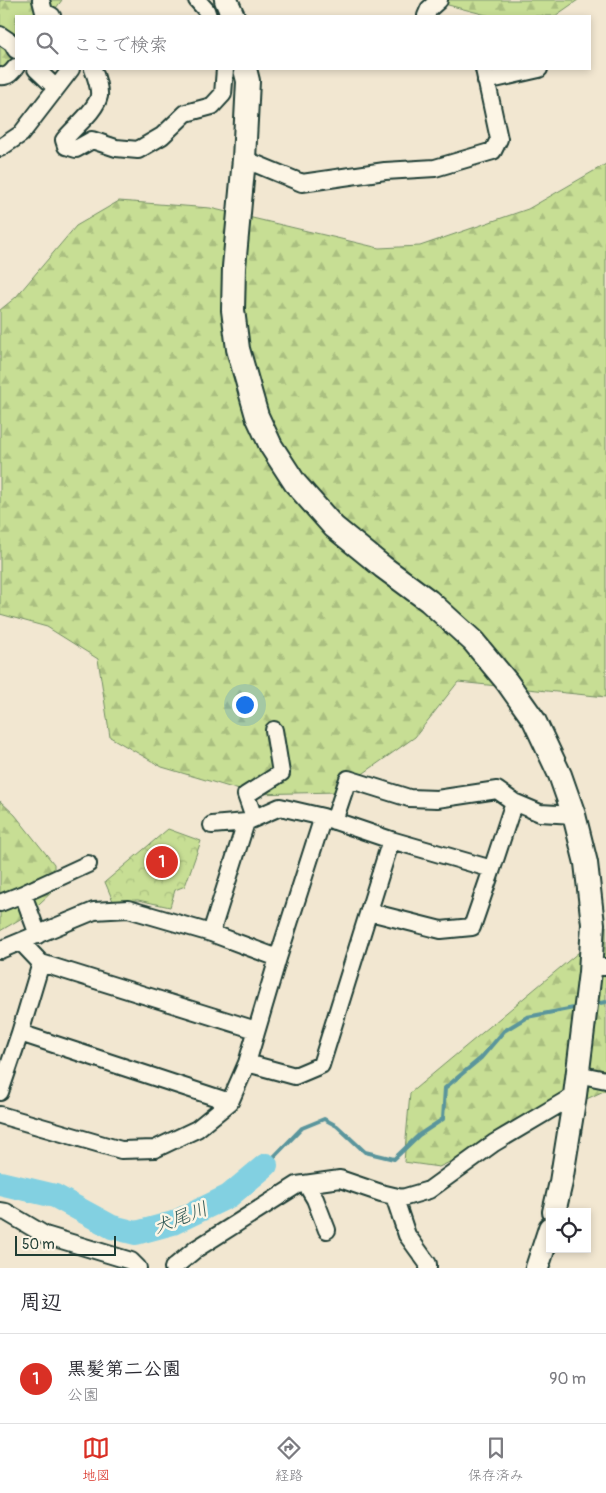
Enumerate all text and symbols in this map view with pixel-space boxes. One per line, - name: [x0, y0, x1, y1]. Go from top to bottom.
- search box: [15, 15, 591, 70]
- icon: search: [33, 29, 61, 57]
- text: ここで検索: [73, 33, 168, 57]
- your location: [232, 692, 258, 718]
- pin: 1: [146, 843, 178, 881]
- water label: 犬尾川: [149, 1197, 211, 1239]
- map controls: [546, 1208, 591, 1253]
- button: locate: [546, 1208, 591, 1253]
- scale bar: [15, 1233, 116, 1256]
- text: 50 m: [22, 1236, 55, 1253]
- text: 周辺: [20, 1289, 62, 1316]
- text: 黒髪第二公園: [67, 1357, 181, 1381]
- text: 1: [33, 1369, 39, 1389]
- text: 90 m: [549, 1369, 586, 1389]
- text: 公園: [67, 1385, 99, 1405]
- tab: 地図: [82, 1434, 110, 1484]
- tab: 経路: [275, 1434, 303, 1484]
- tab: 保存済み: [468, 1434, 524, 1484]

